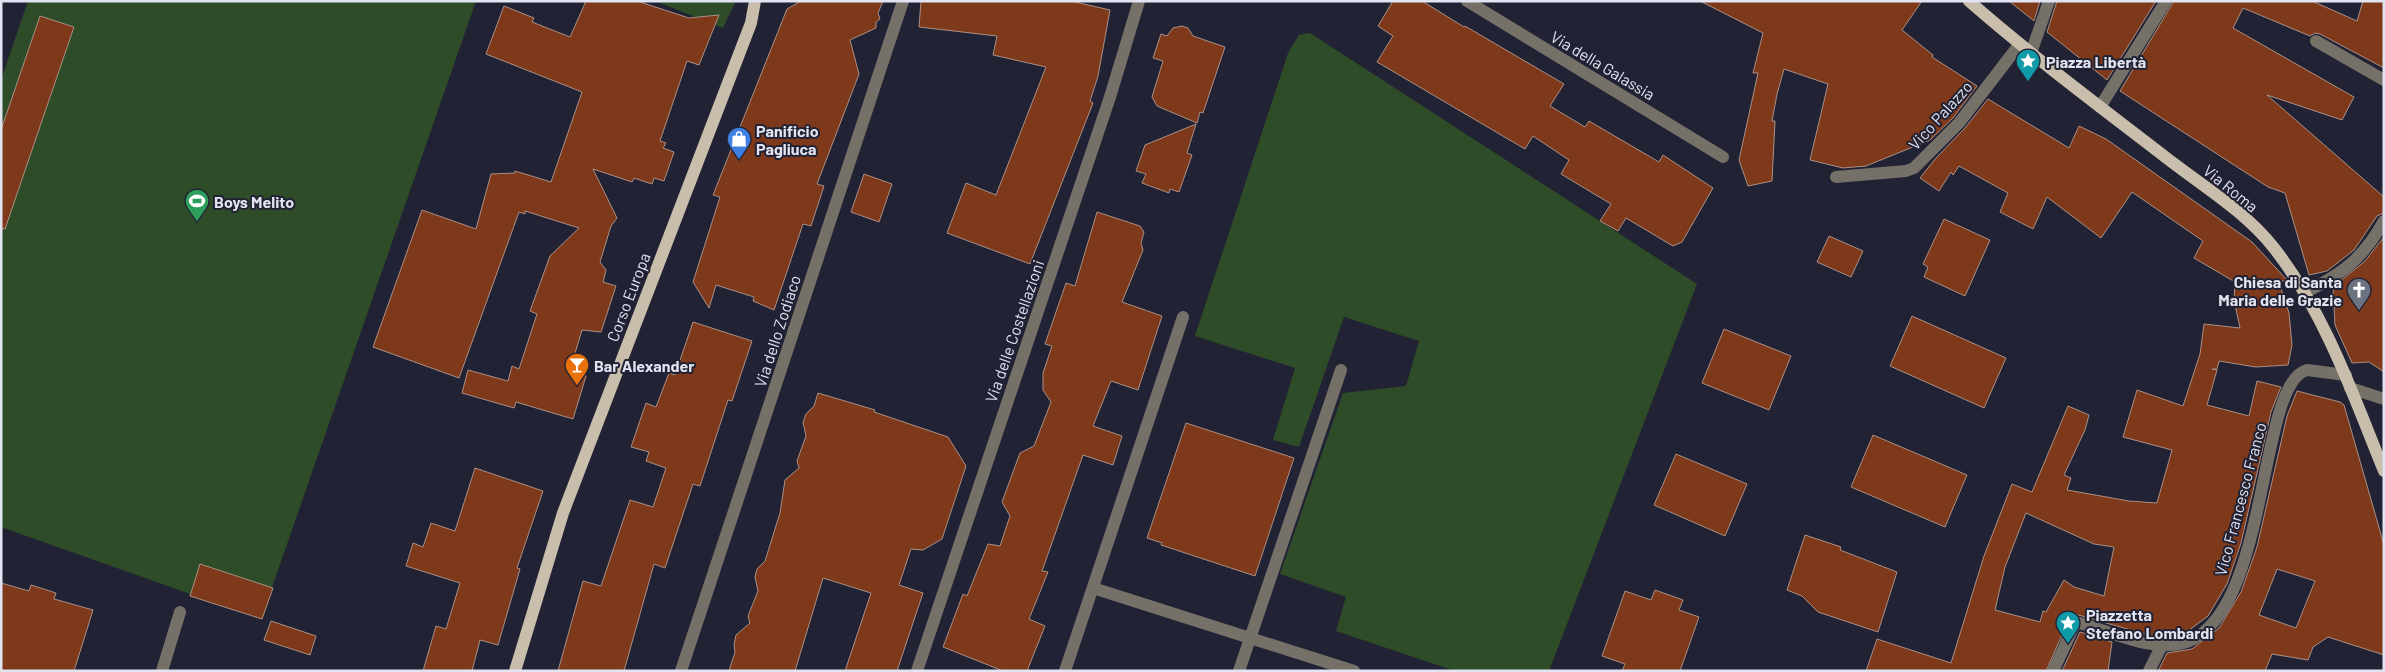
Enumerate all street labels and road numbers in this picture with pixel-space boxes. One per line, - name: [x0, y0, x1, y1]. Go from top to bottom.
- street label: Via della Galassia: [1548, 26, 1658, 104]
- street label: Vico Palazzo: [1904, 77, 1976, 153]
- street label: Via Roma: [2200, 160, 2262, 216]
- street label: Corso Europa: [602, 250, 654, 344]
- street label: Via delle Costellazioni: [981, 257, 1047, 405]
- street label: Via dello Zodiaco: [750, 272, 804, 390]
- street label: Vico Francesco Franco: [2210, 420, 2270, 578]

